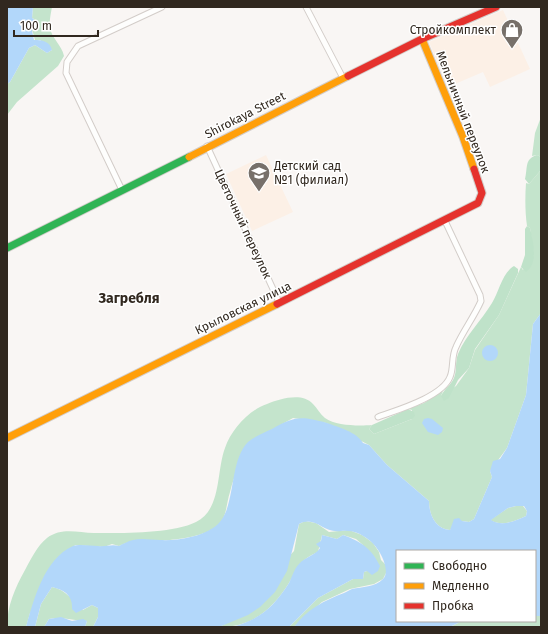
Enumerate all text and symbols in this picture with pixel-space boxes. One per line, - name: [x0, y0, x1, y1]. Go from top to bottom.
- scale bar: [14, 12, 98, 38]
- shop icon: Стройкомплект: [499, 17, 525, 50]
- text: 100 m: [20, 19, 52, 33]
- place label: Стройкомплект: [410, 23, 497, 37]
- street label: Мельничный переулок: [433, 49, 493, 176]
- street label: Shirokaya Street: [202, 88, 288, 141]
- place label: Детский сад №1 (филиал): [273, 159, 348, 187]
- school or university icon: Детский сад №1 (филиал): [246, 160, 272, 193]
- street label: Цветочный переулок: [211, 167, 275, 282]
- street label: Крыловская улица: [193, 279, 293, 337]
- district label: Загребля: [97, 290, 160, 307]
- legend: [396, 550, 536, 622]
- text: Свободно: [432, 559, 487, 573]
- text: Медленно: [432, 579, 489, 593]
- text: Пробка: [432, 599, 474, 613]

